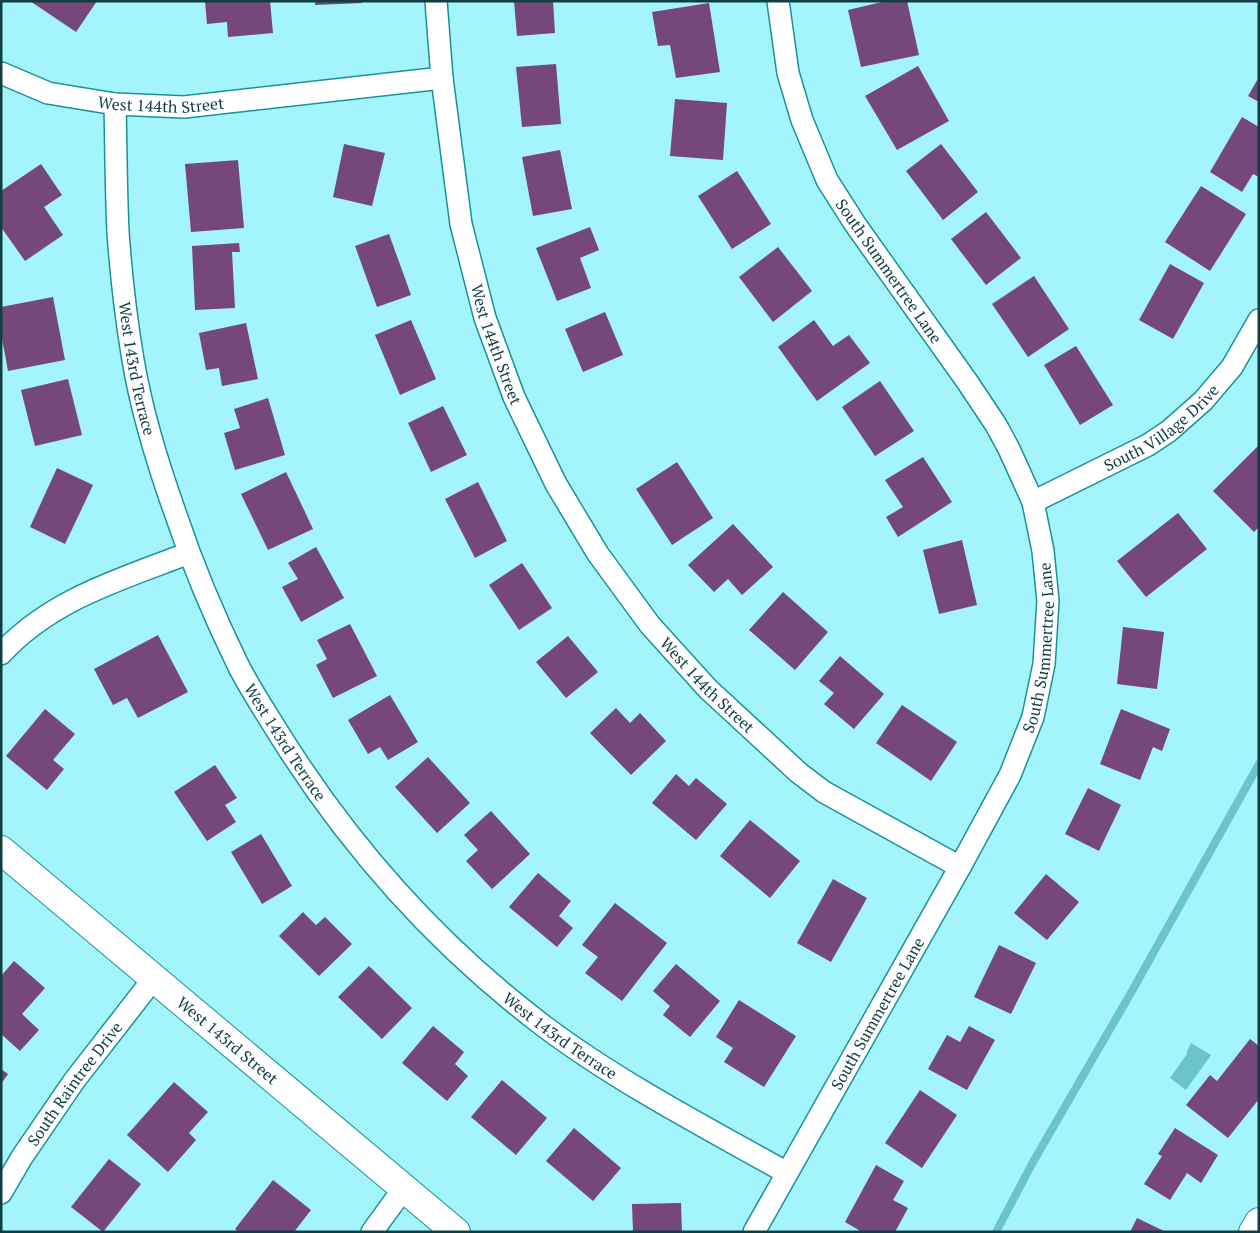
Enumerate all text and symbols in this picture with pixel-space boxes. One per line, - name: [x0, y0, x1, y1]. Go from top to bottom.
- street label: West 144th Street: [96, 90, 225, 118]
- street label: South Summertree Lane: [831, 194, 947, 348]
- street label: West 144th Street: [466, 282, 527, 409]
- street label: West 143rd Terrace: [114, 300, 161, 438]
- street label: South Village Drive: [1100, 380, 1224, 476]
- street label: South Summertree Lane: [1017, 562, 1059, 736]
- street label: West 144th Street: [655, 632, 760, 738]
- street label: West 143rd Terrace: [239, 679, 332, 805]
- street label: South Summertree Lane: [826, 933, 929, 1094]
- street label: West 143rd Terrace: [498, 987, 621, 1084]
- street label: West 143rd Street: [172, 991, 283, 1089]
- street label: South Raintree Drive: [22, 1017, 127, 1150]

